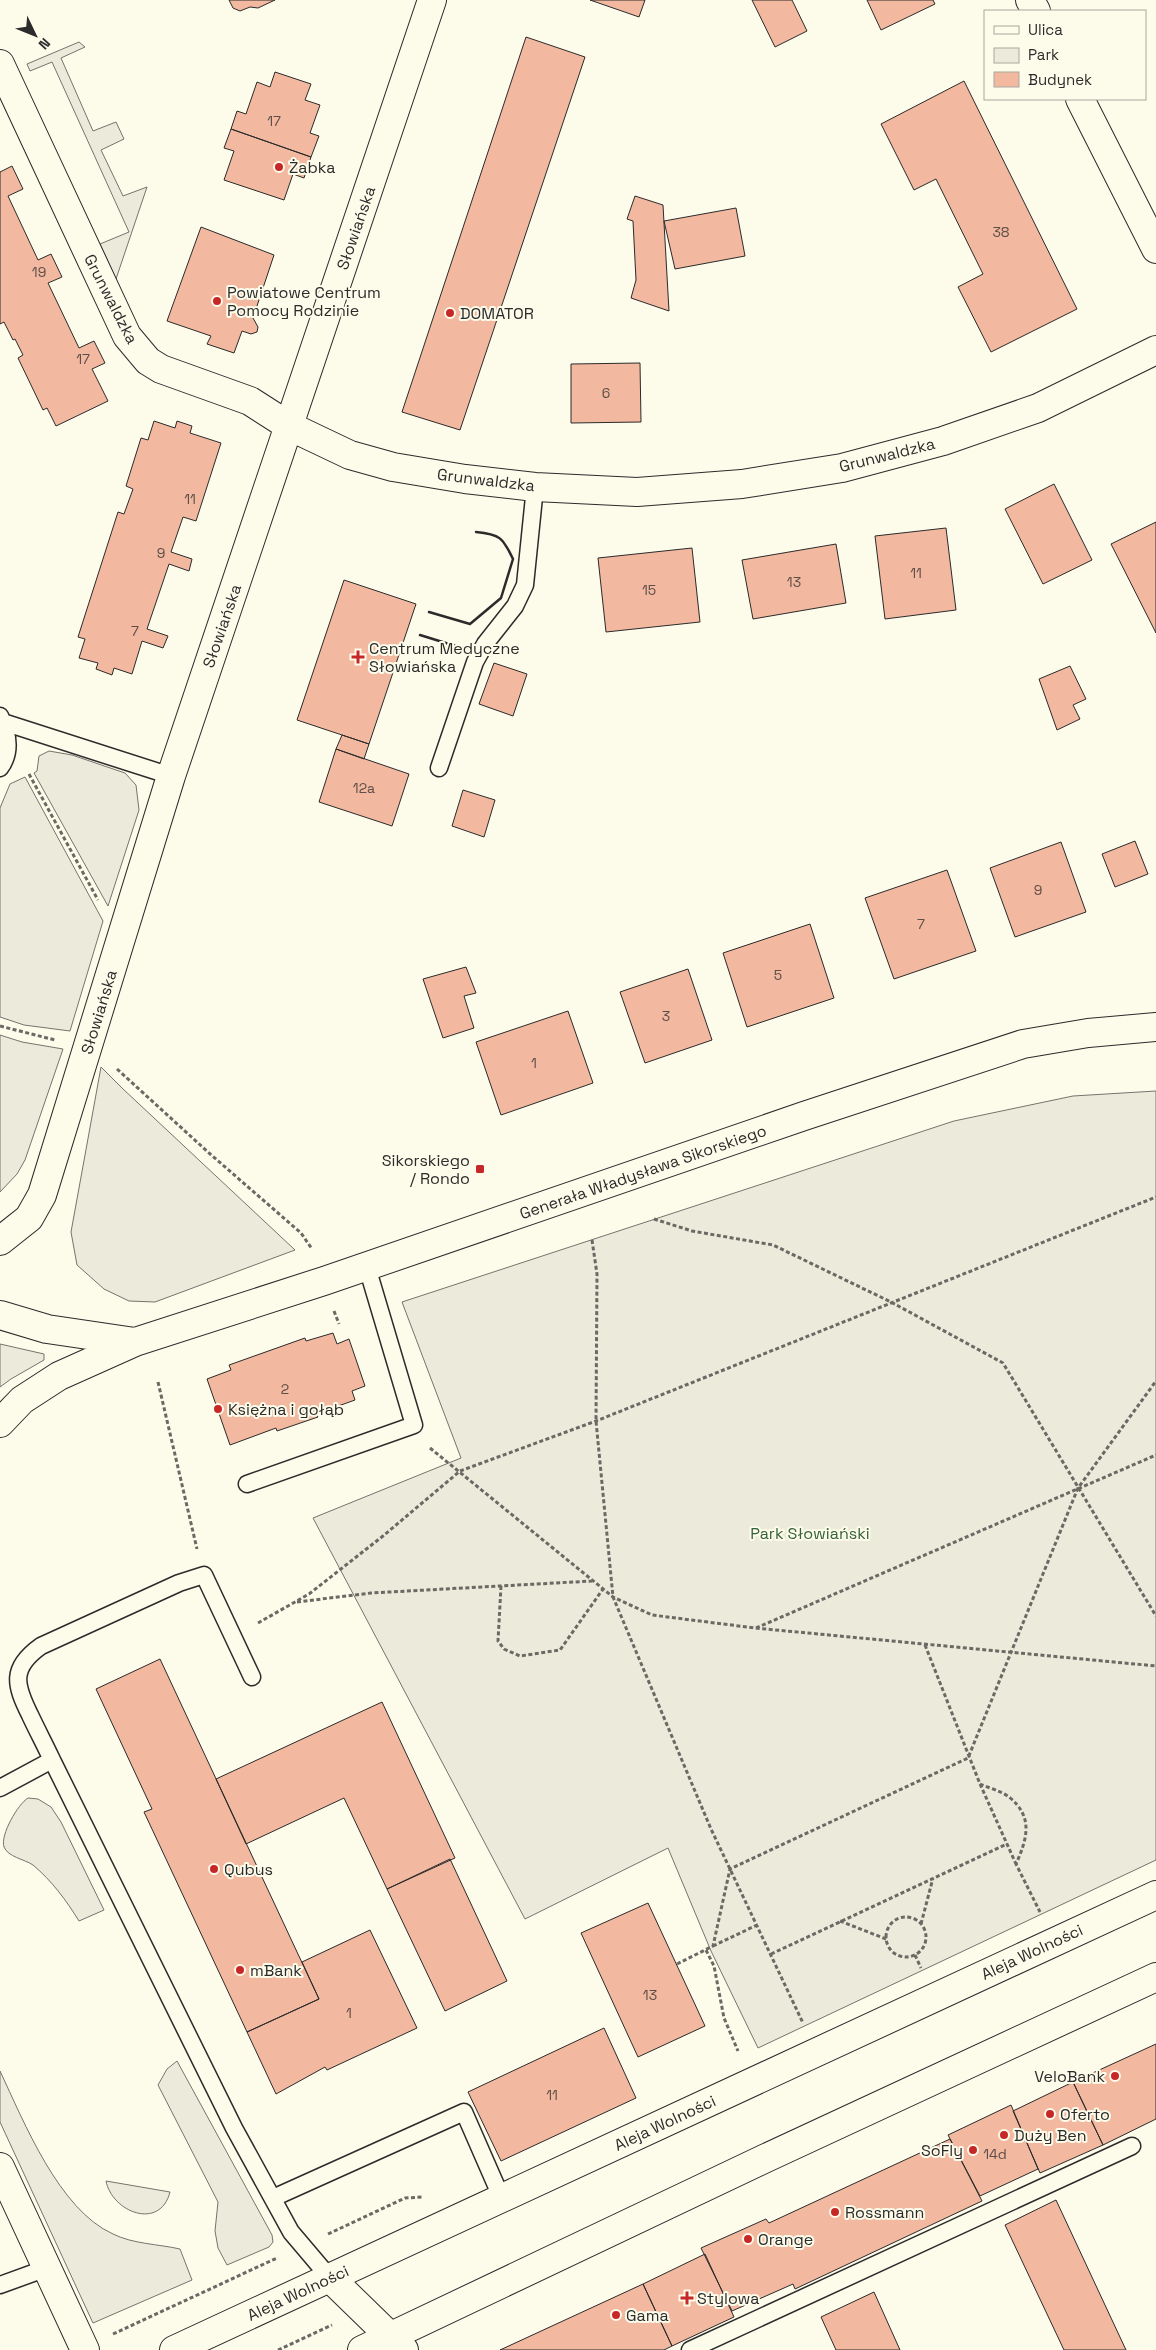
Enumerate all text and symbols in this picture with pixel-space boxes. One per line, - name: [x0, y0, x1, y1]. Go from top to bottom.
- north arrow: [10, 10, 60, 60]
- legend: [984, 10, 1146, 100]
- text: Ulica: [1028, 20, 1063, 39]
- text: N: [35, 34, 54, 53]
- text: Park: [1028, 45, 1059, 64]
- text: Budynek: [1028, 70, 1092, 89]
- house number: 17: [267, 112, 281, 130]
- place label: Żabka: [289, 157, 335, 178]
- marker: Żabka: [273, 161, 285, 173]
- street label: Słowiańska: [332, 183, 380, 273]
- house number: 38: [992, 223, 1010, 241]
- street label: Grunwaldzka: [79, 250, 143, 348]
- house number: 19: [32, 263, 46, 281]
- place label: Powiatowe Centrum Pomocy Rodzinie: [227, 282, 381, 321]
- marker: Powiatowe Centrum Pomocy Rodzinie: [211, 295, 223, 307]
- place label: DOMATOR: [460, 303, 534, 324]
- marker: DOMATOR: [444, 307, 456, 319]
- house number: 17: [76, 350, 90, 368]
- house number: 6: [602, 384, 610, 402]
- street label: Grunwaldzka: [837, 433, 937, 477]
- street label: Grunwaldzka: [436, 464, 536, 496]
- house number: 11: [184, 490, 196, 508]
- house number: 9: [157, 544, 165, 562]
- house number: 11: [910, 564, 922, 582]
- house number: 13: [787, 573, 801, 591]
- street label: Słowiańska: [198, 581, 246, 671]
- house number: 15: [642, 581, 656, 599]
- house number: 7: [131, 622, 139, 640]
- place label: Centrum Medyczne Słowiańska: [369, 638, 520, 677]
- marker: Centrum Medyczne Słowiańska: [351, 650, 365, 664]
- house number: 12a: [353, 779, 375, 797]
- house number: 9: [1034, 881, 1042, 899]
- house number: 7: [917, 915, 925, 933]
- house number: 5: [774, 966, 782, 984]
- street label: Słowiańska: [76, 967, 122, 1057]
- house number: 3: [662, 1007, 670, 1025]
- house number: 1: [531, 1054, 537, 1072]
- street label: Generała Władysława Sikorskiego: [517, 1120, 769, 1224]
- place label: Sikorskiego / Rondo: [382, 1150, 470, 1189]
- marker: Sikorskiego / Rondo: [474, 1163, 486, 1175]
- house number: 2: [281, 1380, 289, 1398]
- place label: Księżna i gołąb: [228, 1399, 344, 1420]
- marker: Księżna i gołąb: [212, 1403, 224, 1415]
- park label: Park Słowiański: [750, 1523, 870, 1544]
- place label: Qubus: [224, 1859, 273, 1880]
- marker: Qubus: [208, 1863, 220, 1875]
- street label: Aleja Wolności: [978, 1919, 1086, 1985]
- place label: mBank: [250, 1960, 302, 1981]
- marker: mBank: [234, 1964, 246, 1976]
- house number: 13: [643, 1986, 657, 2004]
- house number: 1: [346, 2004, 352, 2022]
- place label: VeloBank: [1034, 2066, 1105, 2087]
- marker: VeloBank: [1109, 2070, 1121, 2082]
- house number: 11: [546, 2086, 558, 2104]
- street label: Aleja Wolności: [611, 2090, 719, 2156]
- place label: Oferto: [1060, 2104, 1110, 2125]
- marker: Oferto: [1044, 2108, 1056, 2120]
- place label: Duży Ben: [1014, 2125, 1087, 2146]
- marker: Duży Ben: [998, 2129, 1010, 2141]
- place label: SoFly: [921, 2140, 963, 2161]
- marker: SoFly: [967, 2144, 979, 2156]
- house number: 14d: [983, 2145, 1007, 2163]
- place label: Rossmann: [845, 2202, 924, 2223]
- marker: Rossmann: [829, 2206, 841, 2218]
- place label: Orange: [758, 2229, 813, 2250]
- marker: Orange: [742, 2233, 754, 2245]
- street label: Aleja Wolności: [244, 2260, 352, 2326]
- place label: Stylowa: [697, 2288, 760, 2309]
- marker: Stylowa: [681, 2292, 693, 2304]
- place label: Gama: [626, 2305, 669, 2326]
- marker: Gama: [610, 2309, 622, 2321]

